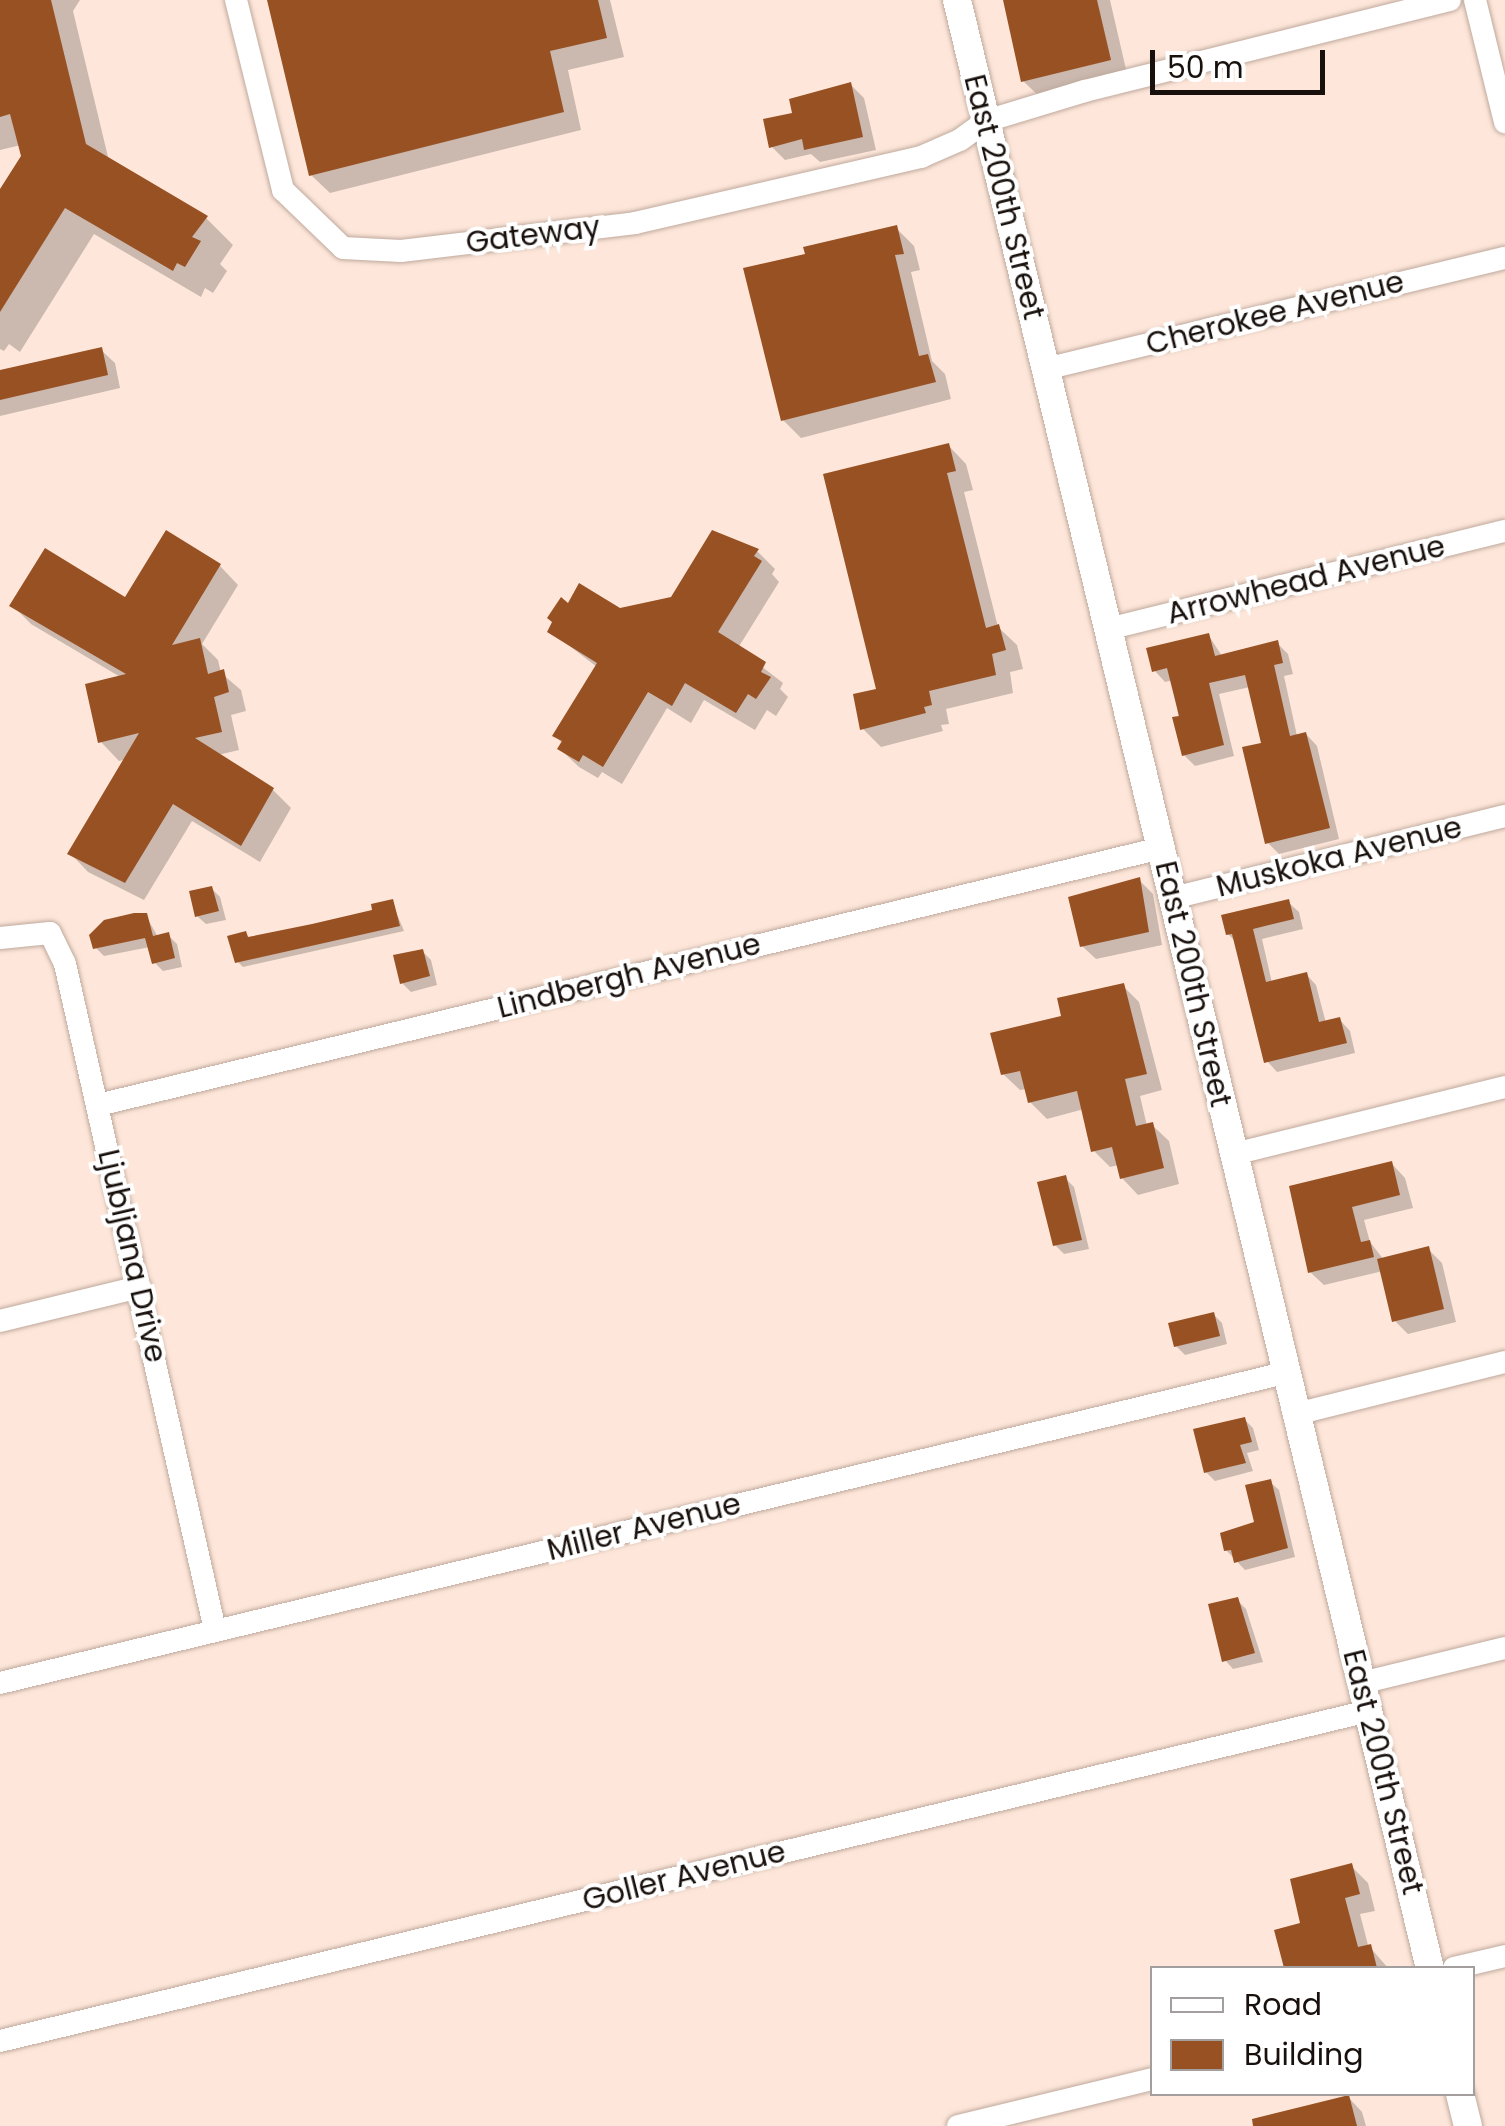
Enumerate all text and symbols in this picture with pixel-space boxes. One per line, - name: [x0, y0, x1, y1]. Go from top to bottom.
- scale bar: [1155, 30, 1330, 92]
- text: 50 m: [1167, 46, 1244, 89]
- street label: East 200th Street: [956, 71, 1052, 323]
- street label: Gateway: [464, 209, 602, 261]
- street label: Cherokee Avenue: [1142, 264, 1408, 362]
- street label: Arrowhead Avenue: [1163, 528, 1449, 632]
- street label: Muskoka Avenue: [1213, 809, 1465, 905]
- street label: East 200th Street: [1147, 858, 1239, 1110]
- street label: Lindbergh Avenue: [494, 926, 764, 1026]
- street label: Ljubljana Drive: [90, 1146, 174, 1366]
- street label: Miller Avenue: [543, 1486, 745, 1568]
- street label: East 200th Street: [1335, 1646, 1431, 1898]
- street label: Goller Avenue: [579, 1833, 789, 1919]
- legend: [1150, 1966, 1475, 2096]
- text: Road: [1244, 1983, 1322, 2026]
- text: Building: [1244, 2033, 1364, 2076]

